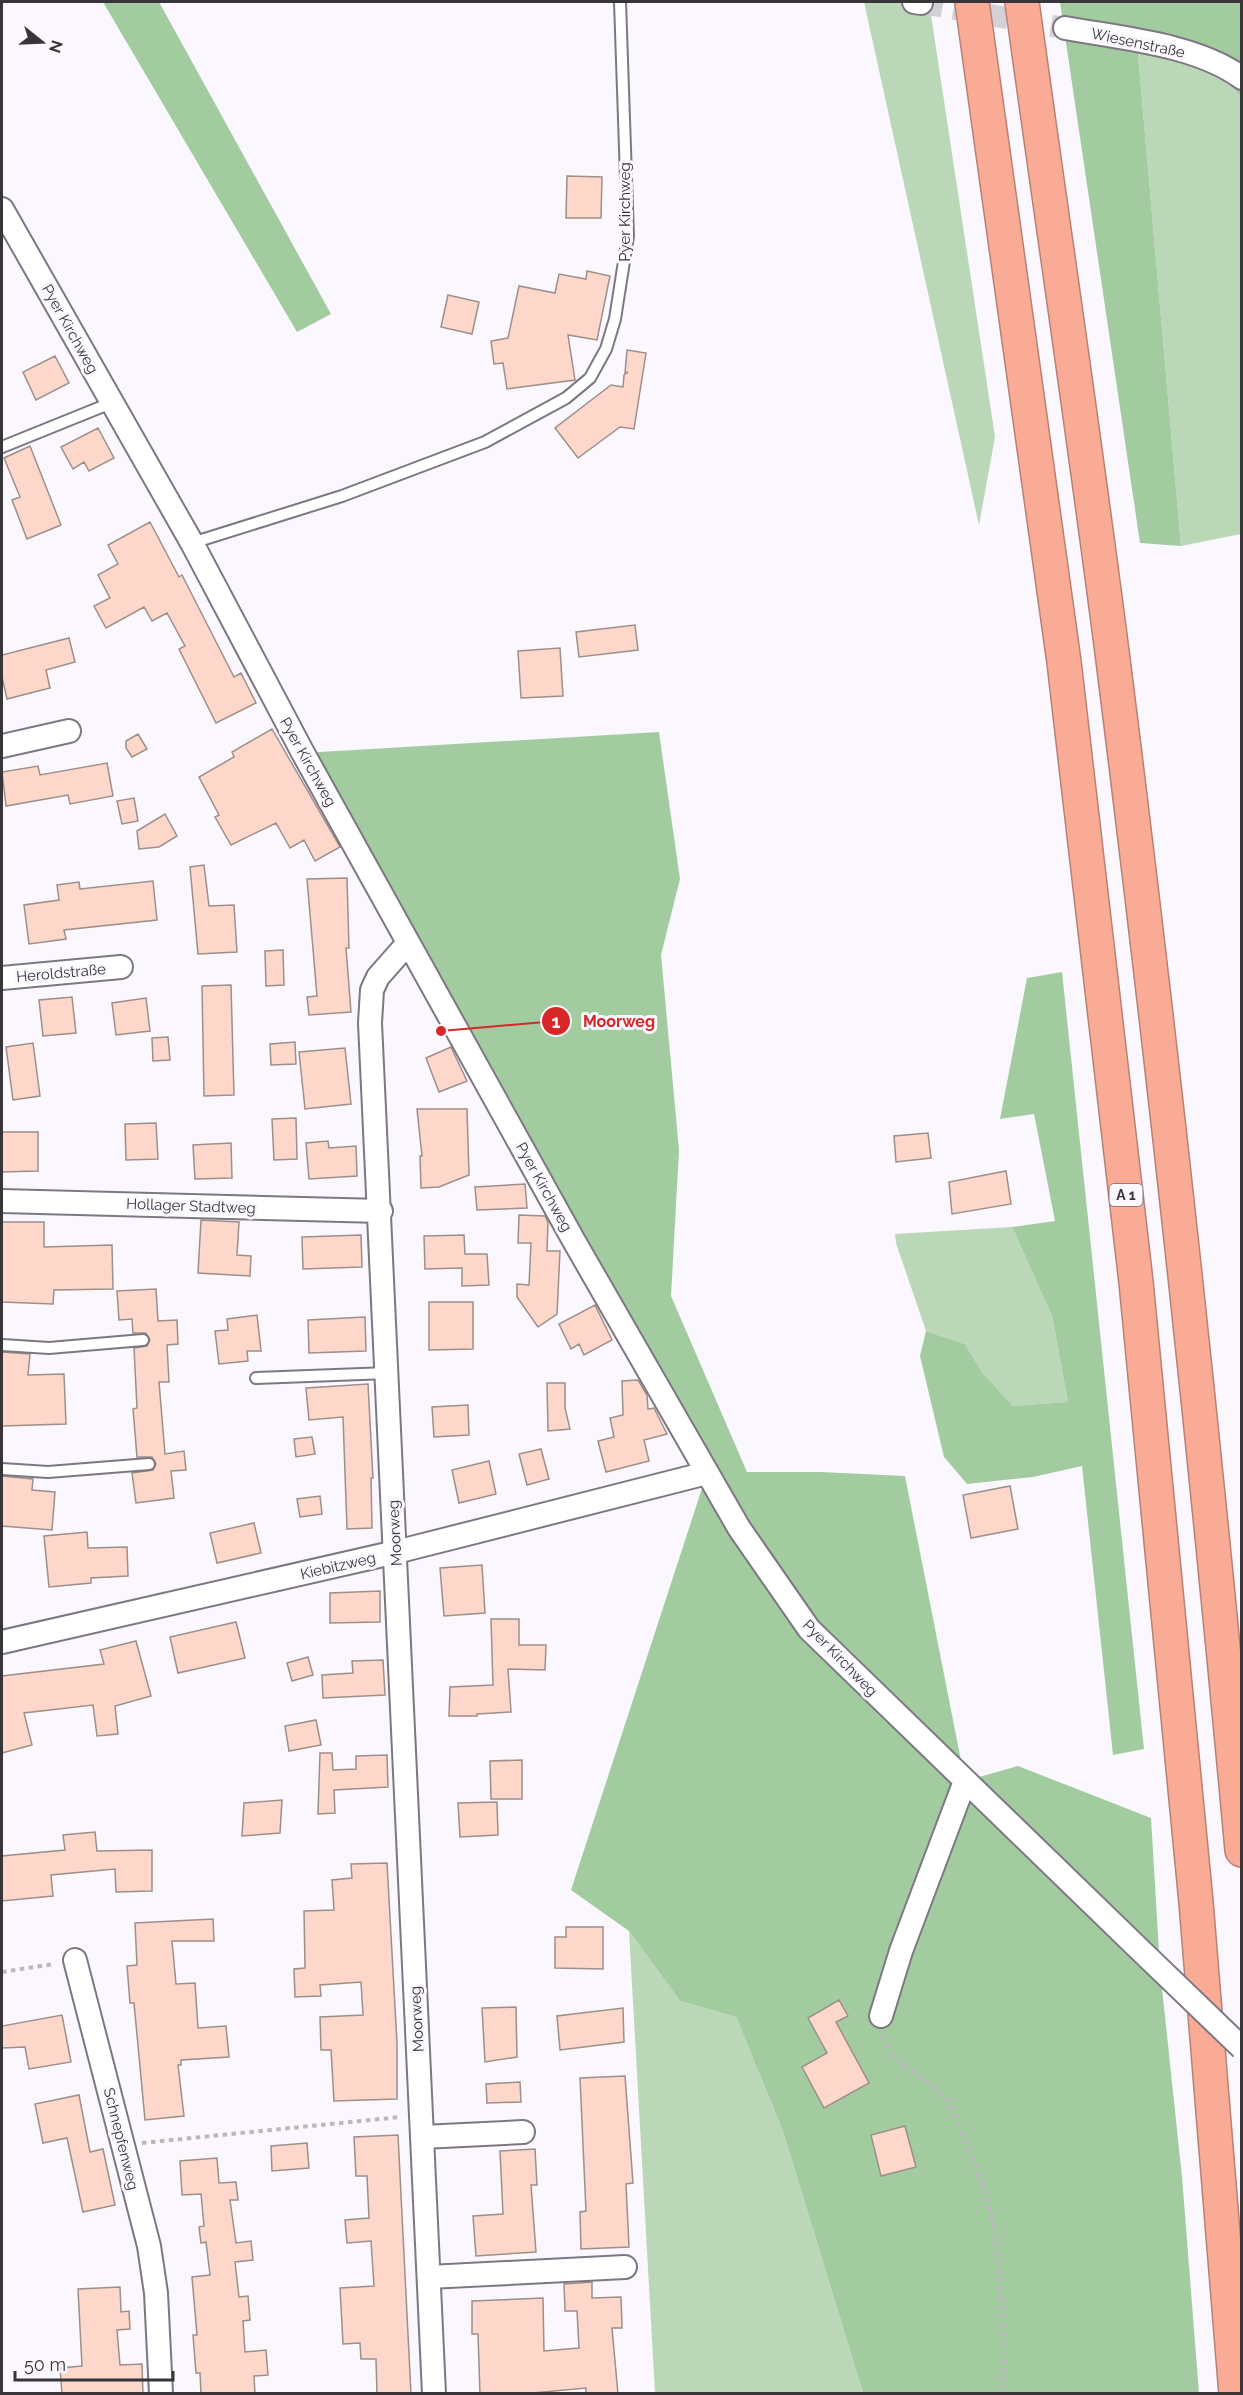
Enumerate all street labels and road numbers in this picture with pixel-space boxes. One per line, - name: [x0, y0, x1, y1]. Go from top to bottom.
- street label: Wiesenstraße: [1090, 24, 1187, 62]
- street label: Pyer Kirchweg: [616, 162, 634, 262]
- street label: Pyer Kirchweg: [38, 281, 102, 377]
- street label: Pyer Kirchweg: [276, 714, 340, 810]
- street label: Heroldstraße: [15, 960, 107, 986]
- street label: Pyer Kirchweg: [512, 1139, 576, 1235]
- road number: A 1: [1110, 1184, 1142, 1206]
- street label: Hollager Stadtweg: [126, 1195, 256, 1217]
- street label: Moorweg: [384, 1500, 406, 1566]
- street label: Kiebitzweg: [299, 1549, 377, 1583]
- street label: Pyer Kirchweg: [799, 1616, 881, 1700]
- street label: Moorweg: [406, 1986, 428, 2052]
- street label: Schnepfenweg: [100, 2086, 142, 2192]

